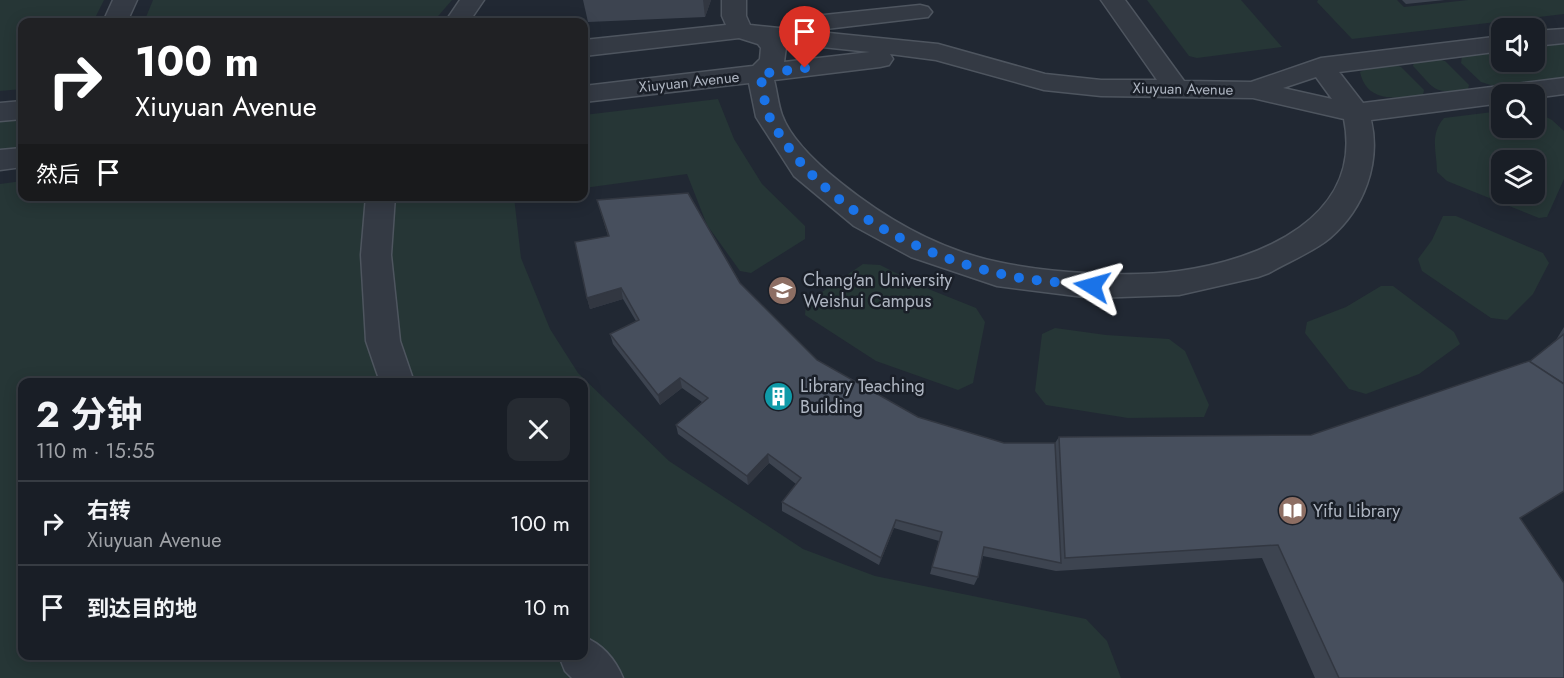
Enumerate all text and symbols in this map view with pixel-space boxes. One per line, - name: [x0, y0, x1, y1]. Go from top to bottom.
- pin: [779, 6, 830, 68]
- icon: arrive: [788, 15, 821, 48]
- map controls: [1491, 18, 1545, 204]
- button: sound: [1491, 18, 1545, 72]
- text: 100 m: [135, 31, 259, 92]
- icon: right: [36, 42, 114, 120]
- street label: Xiuyuan Avenue: [638, 66, 741, 98]
- street label: Xiuyuan Avenue: [1132, 77, 1234, 101]
- button: search: [1491, 84, 1545, 138]
- text: Xiuyuan Avenue: [135, 87, 317, 126]
- button: layers: [1491, 150, 1545, 204]
- icon: arrive: [92, 156, 125, 189]
- text: 然后: [36, 158, 80, 190]
- position arrow: [1060, 254, 1124, 318]
- place label: Chang'an University Weishui Campus: [803, 267, 952, 314]
- school or university icon: Chang'an University Weishui Campus: [766, 274, 798, 306]
- place label: Library Teaching Building: [800, 373, 925, 420]
- building icon: Library Teaching Building: [763, 380, 795, 412]
- text: 2 分钟: [36, 388, 142, 440]
- button: close: [507, 398, 570, 461]
- text: 110 m · 15:55: [36, 437, 154, 466]
- text: 右转: [87, 494, 131, 526]
- library icon: Yifu Library: [1276, 495, 1308, 527]
- place label: Yifu Library: [1313, 498, 1400, 524]
- icon: right: [36, 507, 69, 540]
- text: 100 m: [510, 507, 570, 539]
- text: Xiuyuan Avenue: [87, 526, 222, 555]
- icon: arrive: [36, 591, 69, 624]
- text: 10 m: [523, 591, 570, 623]
- text: 到达目的地: [87, 592, 197, 624]

